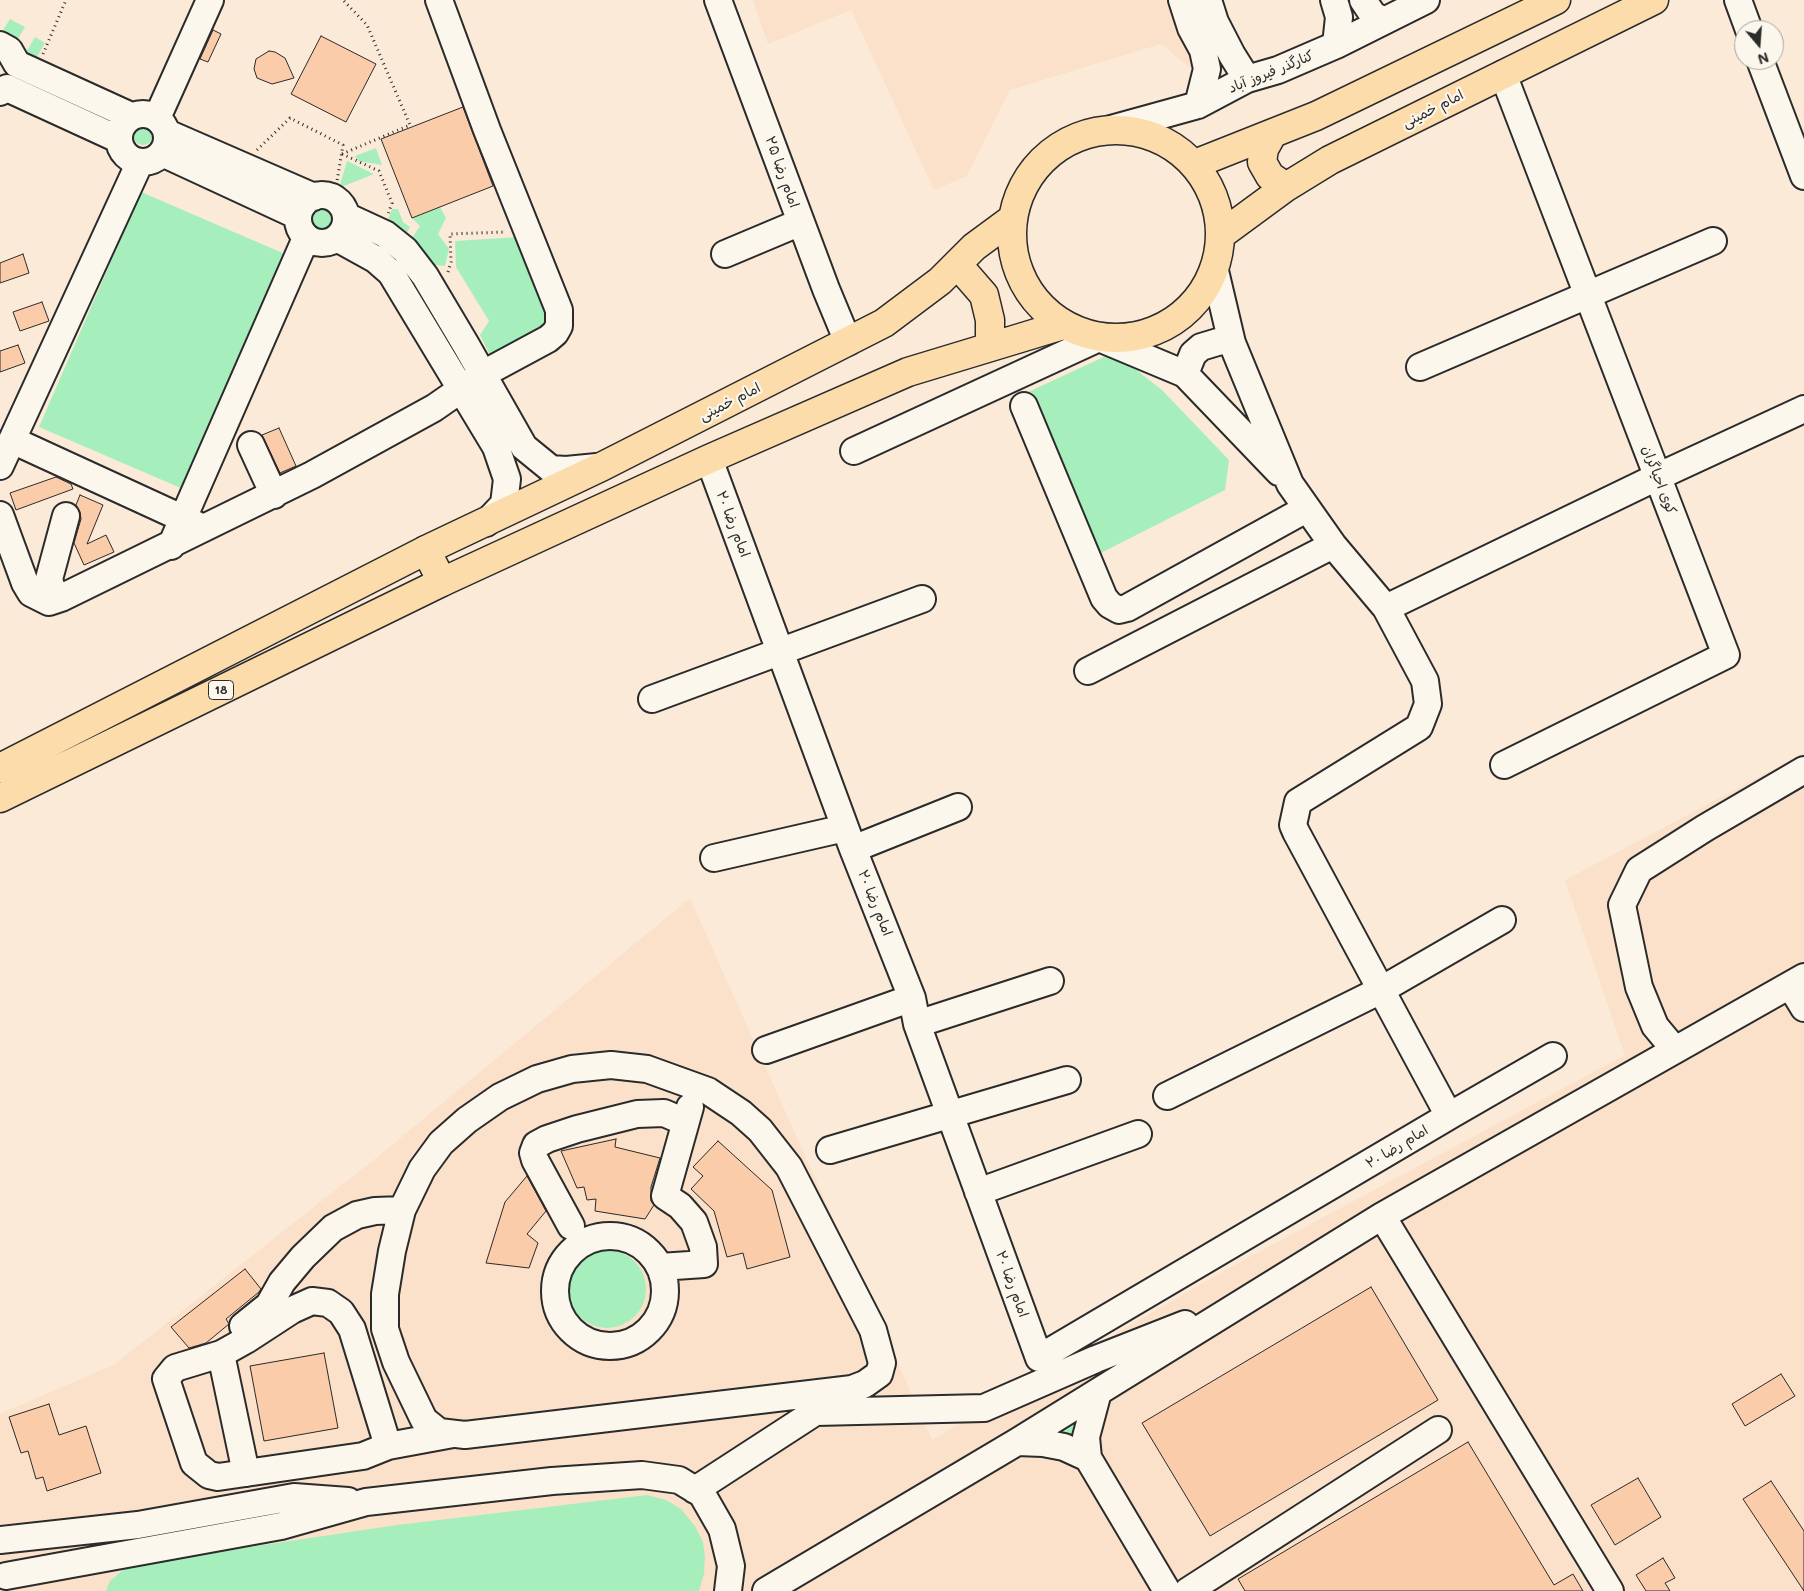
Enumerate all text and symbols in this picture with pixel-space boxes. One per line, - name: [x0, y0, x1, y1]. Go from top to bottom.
- north arrow: [1734, 20, 1784, 70]
- street label: کنارگذر فیروز آباد: [1226, 47, 1316, 97]
- text: N: [1755, 48, 1771, 69]
- street label: امام خمینی: [1400, 86, 1466, 132]
- street label: امام رضا ۲۵: [761, 134, 803, 210]
- street label: امام خمینی: [697, 379, 763, 425]
- street label: کوی احیاگران: [1638, 443, 1680, 517]
- street label: امام رضا ۲۰: [713, 488, 753, 560]
- road number: 18: [208, 680, 234, 700]
- street label: امام رضا ۲۰: [854, 868, 896, 938]
- street label: امام رضا ۲۰: [1363, 1122, 1431, 1172]
- street label: امام رضا ۲۰: [992, 1248, 1032, 1320]

